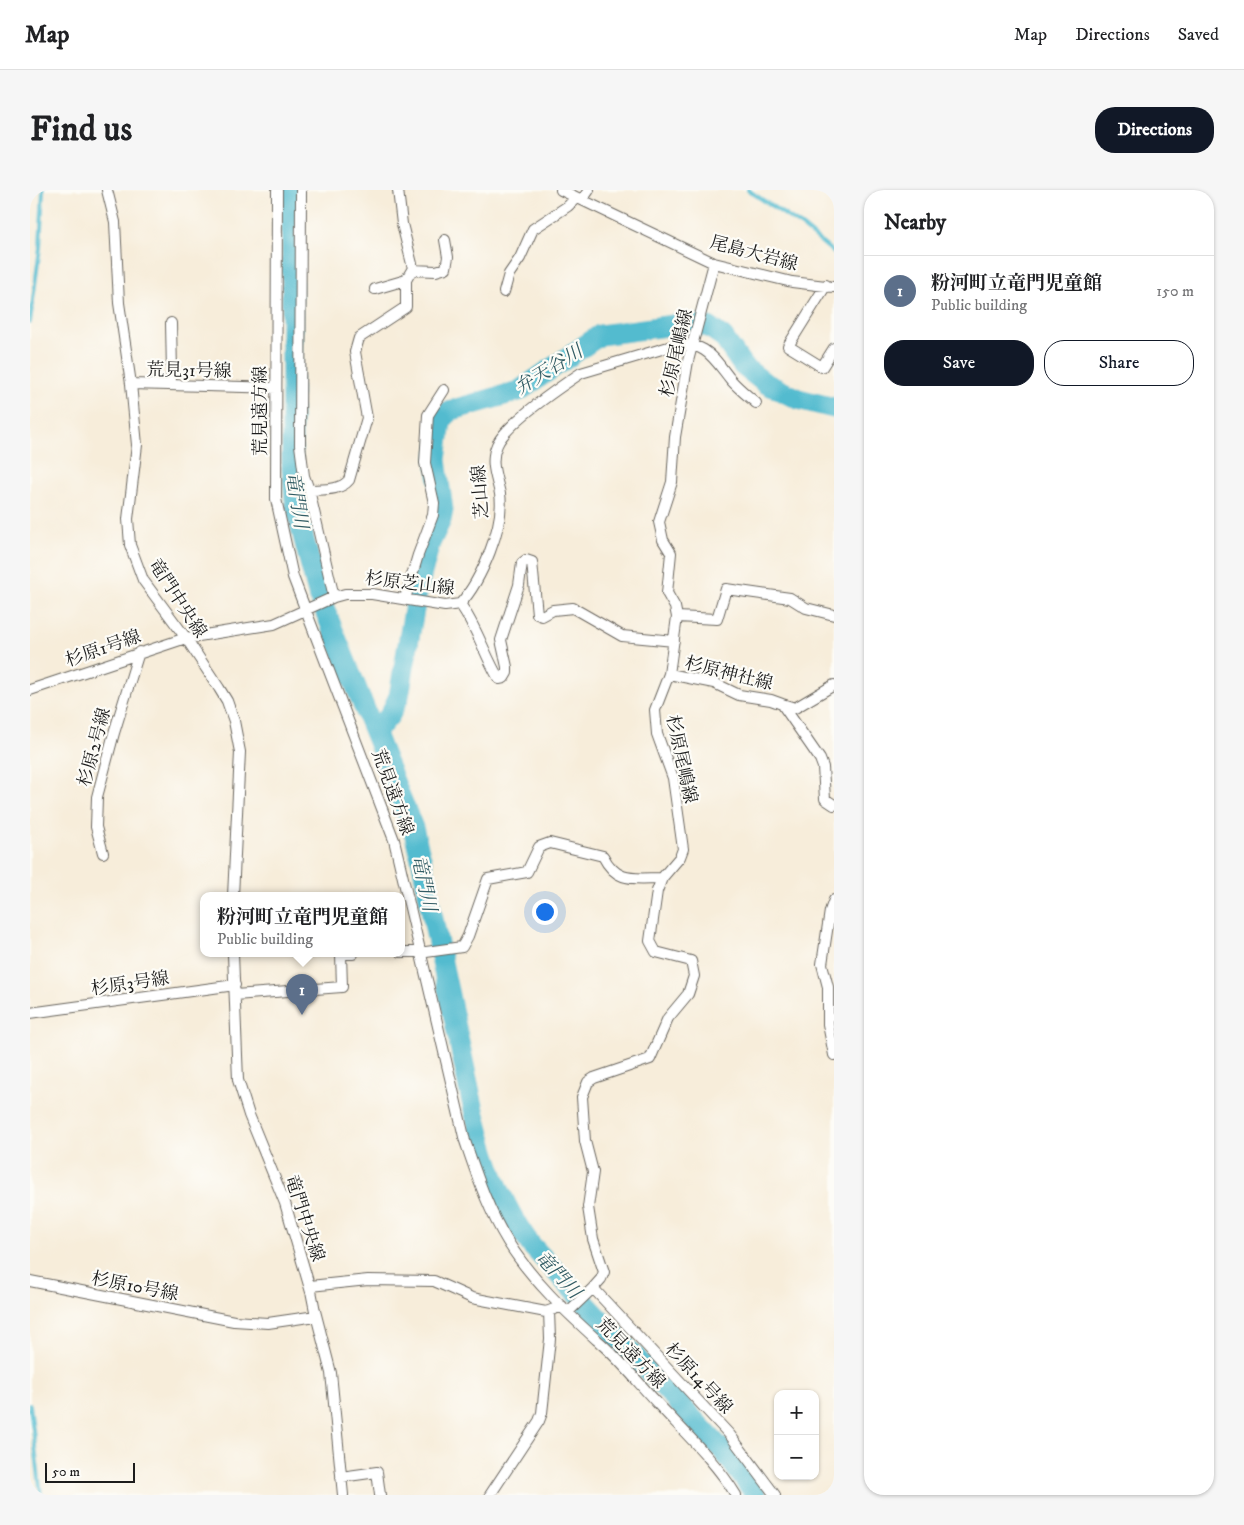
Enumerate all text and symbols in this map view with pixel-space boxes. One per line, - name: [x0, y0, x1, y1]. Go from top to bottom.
- text: Map: [25, 20, 69, 50]
- text: Map: [1014, 24, 1047, 46]
- text: Directions: [1075, 24, 1150, 46]
- text: Saved: [1178, 24, 1219, 46]
- button: Directions: [1095, 107, 1214, 153]
- text: Find us: [30, 108, 132, 152]
- text: Nearby: [884, 210, 946, 236]
- street label: 尾島大岩線: [707, 232, 800, 276]
- text: 粉河町立竜門児童館: [931, 272, 1102, 295]
- text: 1: [897, 281, 903, 301]
- text: 150 m: [1156, 281, 1194, 301]
- text: Public building: [931, 295, 1027, 315]
- street label: 杉原尾嶋線: [656, 307, 698, 400]
- water label: 弁天谷川: [510, 339, 589, 400]
- button: Save: [884, 340, 1034, 386]
- button: Share: [1044, 340, 1194, 386]
- street label: 荒見31号線: [146, 359, 232, 383]
- street label: 荒見遠方線: [250, 366, 272, 456]
- street label: 芝山線: [468, 464, 494, 520]
- water label: 竜門川: [281, 470, 313, 532]
- street label: 竜門中央線: [143, 555, 211, 642]
- street label: 杉原芝山線: [364, 568, 456, 600]
- street label: 杉原1号線: [63, 626, 144, 672]
- street label: 杉原神社線: [682, 652, 775, 696]
- street label: 杉原2号線: [74, 705, 116, 789]
- street label: 杉原尾嶋線: [661, 713, 701, 806]
- street label: 荒見遠方線: [366, 746, 418, 838]
- water label: 竜門川: [406, 853, 441, 916]
- popup: [200, 892, 405, 957]
- your location: [532, 899, 558, 925]
- text: 粉河町立竜門児童館: [217, 906, 388, 929]
- text: Public building: [217, 929, 313, 949]
- street label: 杉原3号線: [90, 968, 171, 1000]
- pin: 1: [286, 974, 318, 1015]
- street label: 竜門中央線: [280, 1172, 328, 1265]
- water label: 竜門川: [530, 1246, 587, 1305]
- street label: 杉原10号線: [89, 1268, 180, 1306]
- street label: 荒見遠方線: [591, 1314, 669, 1394]
- street label: 杉原14号線: [660, 1339, 737, 1419]
- map controls: [774, 1390, 819, 1480]
- button: +: [774, 1390, 819, 1435]
- button: −: [774, 1435, 819, 1480]
- scale bar: [45, 1460, 135, 1483]
- text: 50 m: [52, 1463, 80, 1481]

